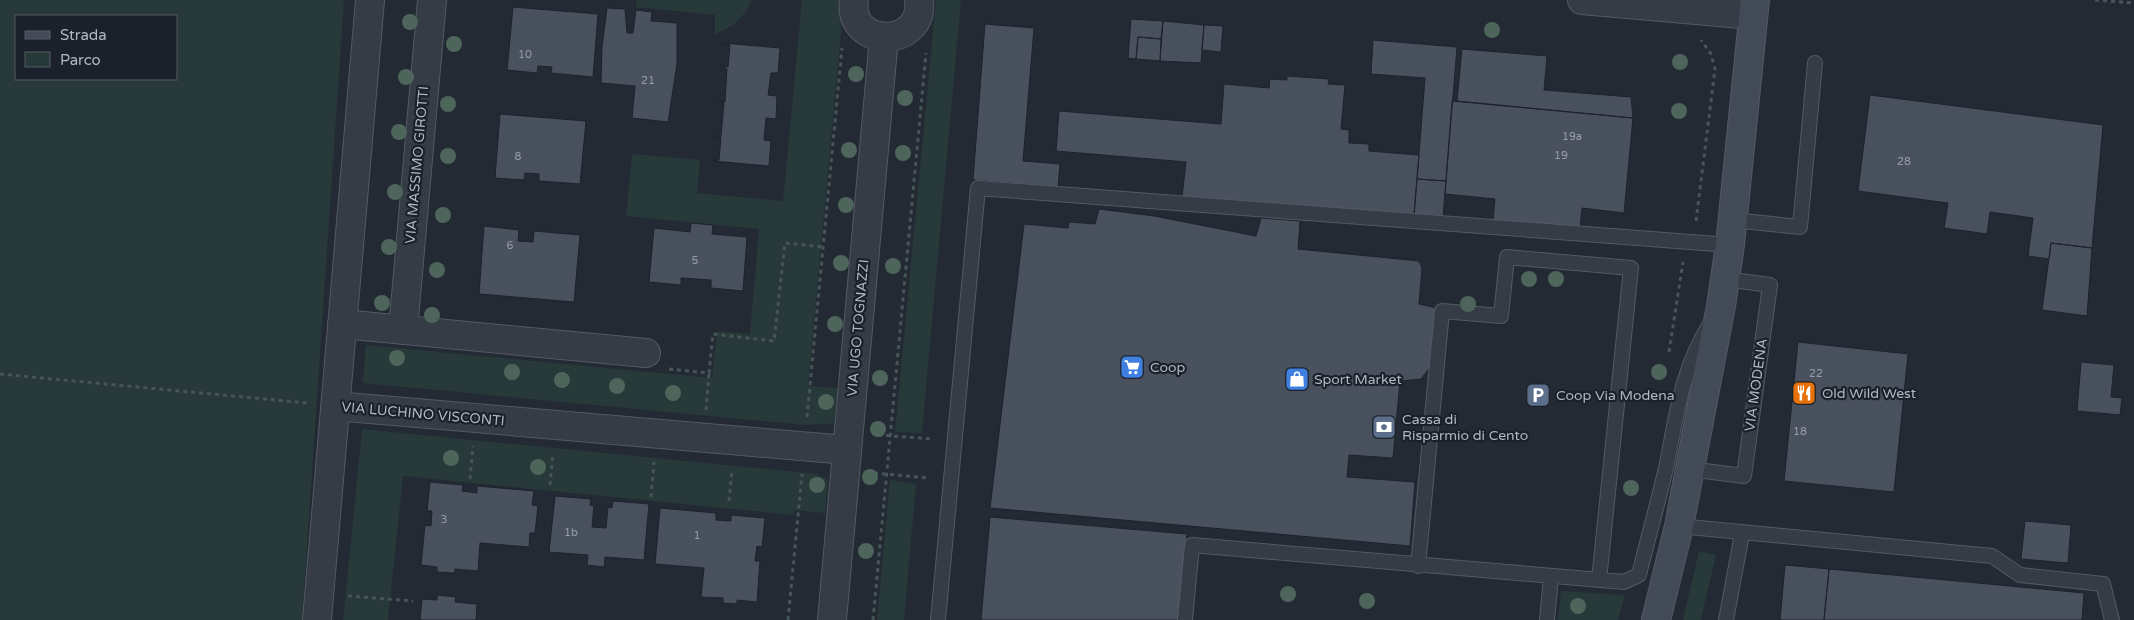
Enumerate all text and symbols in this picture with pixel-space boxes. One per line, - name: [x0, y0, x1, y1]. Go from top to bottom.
- legend: [15, 15, 178, 80]
- text: Strada: [60, 26, 107, 44]
- house number: 10: [518, 48, 532, 61]
- text: Parco: [60, 51, 101, 69]
- house number: 21: [641, 74, 655, 87]
- street label: VIA MASSIMO GIROTTI: [402, 86, 432, 244]
- house number: 19a: [1562, 130, 1582, 143]
- house number: 19: [1554, 149, 1568, 162]
- house number: 8: [515, 150, 522, 163]
- house number: 28: [1897, 155, 1911, 168]
- house number: 6: [507, 239, 514, 252]
- house number: 5: [692, 254, 699, 267]
- street label: VIA UGO TOGNAZZI: [844, 259, 872, 397]
- street label: VIA MODENA: [1741, 337, 1771, 433]
- supermarket icon: Coop: [1119, 354, 1145, 380]
- place label: Coop: [1150, 359, 1186, 376]
- shop icon: Sport Market: [1284, 366, 1310, 392]
- house number: 22: [1809, 367, 1823, 380]
- place label: Sport Market: [1314, 371, 1402, 388]
- restaurant icon: Old Wild West: [1791, 380, 1817, 406]
- parking icon: Coop Via Modena: [1525, 382, 1551, 408]
- place label: Old Wild West: [1822, 385, 1917, 402]
- place label: Coop Via Modena: [1556, 387, 1675, 404]
- street label: VIA LUCHINO VISCONTI: [341, 398, 505, 430]
- place label: Cassa di Risparmio di Cento: [1402, 411, 1528, 444]
- bank icon: Cassa di Risparmio di Cento: [1371, 414, 1397, 440]
- house number: 18: [1793, 425, 1807, 438]
- house number: 3: [441, 513, 448, 526]
- house number: 1b: [564, 526, 578, 539]
- house number: 1: [694, 529, 700, 542]

